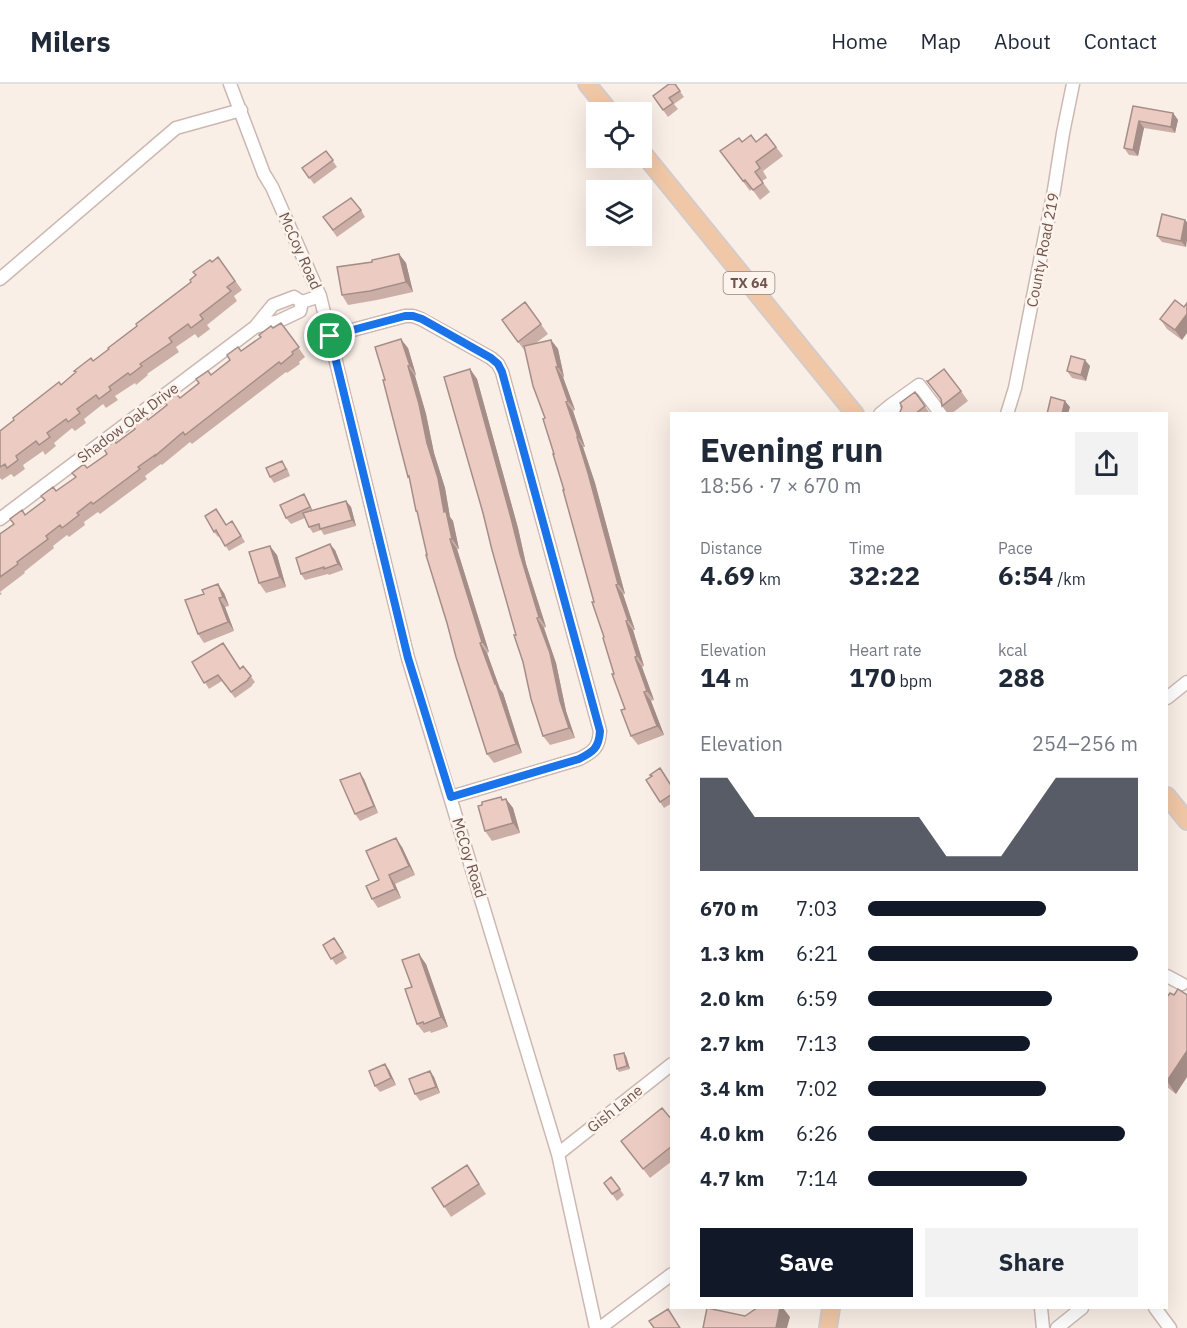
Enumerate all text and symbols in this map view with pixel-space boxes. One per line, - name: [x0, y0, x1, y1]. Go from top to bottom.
- text: Milers: [30, 23, 111, 60]
- text: Home: [831, 27, 888, 55]
- text: Map: [921, 27, 961, 55]
- text: About: [994, 27, 1051, 55]
- text: Contact: [1084, 27, 1157, 55]
- map controls: [586, 102, 652, 246]
- button: locate: [586, 102, 652, 168]
- button: layers: [586, 180, 652, 246]
- street label: County Road 219: [1022, 191, 1063, 309]
- street label: McCoy Road: [275, 209, 326, 293]
- road number: TX 64: [724, 272, 774, 294]
- pin: [304, 310, 355, 361]
- icon: arrive: [313, 319, 346, 352]
- street label: Shadow Oak Drive: [73, 378, 182, 467]
- text: Evening run: [700, 428, 884, 471]
- button: share: [1075, 432, 1138, 495]
- text: 18:56 · 7 × 670 m: [700, 472, 861, 499]
- text: Distance: [700, 538, 762, 558]
- text: Time: [849, 538, 885, 558]
- text: Pace: [998, 538, 1033, 558]
- text: 4.69: [700, 558, 755, 592]
- text: 32:22: [849, 558, 920, 592]
- text: 6:54: [998, 558, 1053, 592]
- text: km: [755, 569, 781, 589]
- text: /km: [1053, 569, 1086, 589]
- text: Elevation: [700, 640, 766, 660]
- text: Heart rate: [849, 640, 922, 660]
- text: kcal: [998, 640, 1027, 660]
- text: 14: [700, 660, 731, 694]
- text: 170: [849, 660, 896, 694]
- text: 288: [998, 660, 1045, 694]
- text: m: [731, 671, 749, 691]
- text: bpm: [896, 671, 932, 691]
- text: Elevation: [700, 730, 783, 757]
- text: 254–256 m: [1032, 730, 1138, 757]
- street label: McCoy Road: [448, 815, 491, 900]
- text: 670 m: [700, 895, 759, 922]
- text: 7:03: [796, 895, 838, 922]
- text: 1.3 km: [700, 940, 764, 967]
- text: 6:21: [796, 940, 838, 967]
- text: 2.0 km: [700, 985, 764, 1012]
- text: 6:59: [796, 985, 838, 1012]
- text: 2.7 km: [700, 1030, 764, 1057]
- text: 7:13: [796, 1030, 838, 1057]
- text: 3.4 km: [700, 1075, 764, 1102]
- text: 7:02: [796, 1075, 838, 1102]
- street label: Gish Lane: [583, 1081, 646, 1137]
- text: 4.0 km: [700, 1120, 764, 1147]
- text: 6:26: [796, 1120, 838, 1147]
- text: 4.7 km: [700, 1165, 764, 1192]
- text: 7:14: [796, 1165, 838, 1192]
- button: Save: [700, 1228, 913, 1297]
- button: Share: [925, 1228, 1138, 1297]

